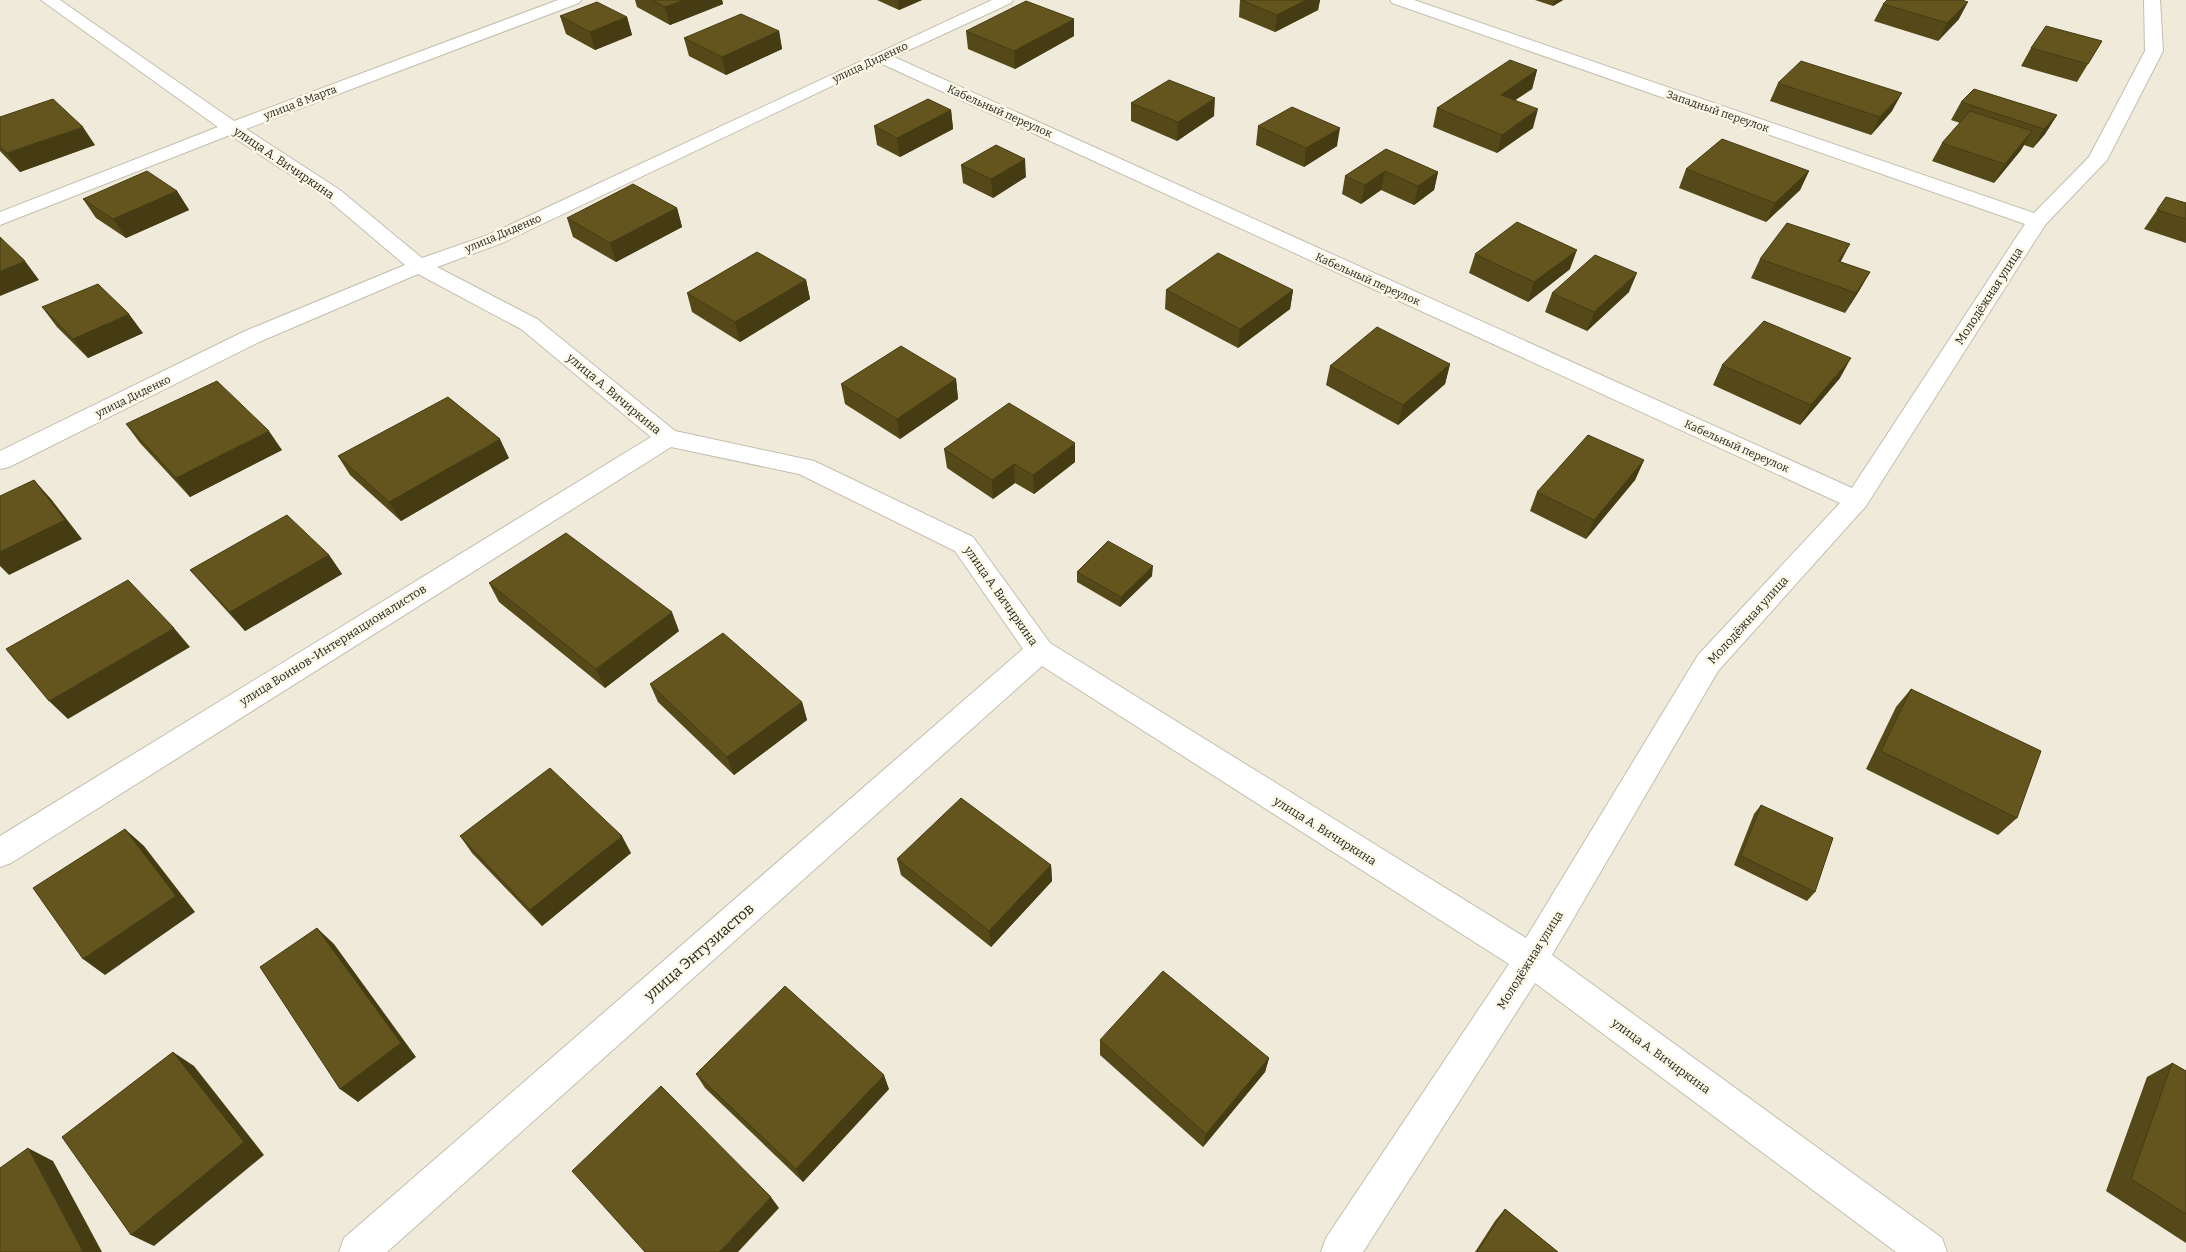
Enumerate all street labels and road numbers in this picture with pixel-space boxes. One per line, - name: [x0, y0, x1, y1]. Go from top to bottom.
- street label: улица Диденко: [830, 39, 910, 86]
- street label: Кабельный переулок: [945, 82, 1055, 141]
- street label: улица 8 Марта: [261, 83, 338, 123]
- street label: Западный переулок: [1665, 88, 1771, 135]
- street label: улица А. Вичиркина: [230, 124, 337, 202]
- street label: улица Диденко: [462, 212, 543, 256]
- street label: Молодёжная улица: [1952, 244, 2026, 347]
- street label: Кабельный переулок: [1313, 250, 1423, 309]
- street label: улица А. Вичиркина: [563, 350, 664, 438]
- street label: улица Диденко: [93, 373, 173, 421]
- street label: Кабельный переулок: [1682, 417, 1792, 476]
- street label: улица А. Вичиркина: [961, 543, 1041, 649]
- street label: Молодёжная улица: [1705, 573, 1791, 667]
- street label: улица Воинов-Интернационалистов: [236, 581, 429, 709]
- street label: улица А. Вичиркина: [1270, 793, 1379, 869]
- street label: улица Энтузиастов: [640, 899, 758, 1005]
- street label: Молодёжная улица: [1494, 908, 1566, 1012]
- street label: улица А. Вичиркина: [1608, 1015, 1713, 1097]

